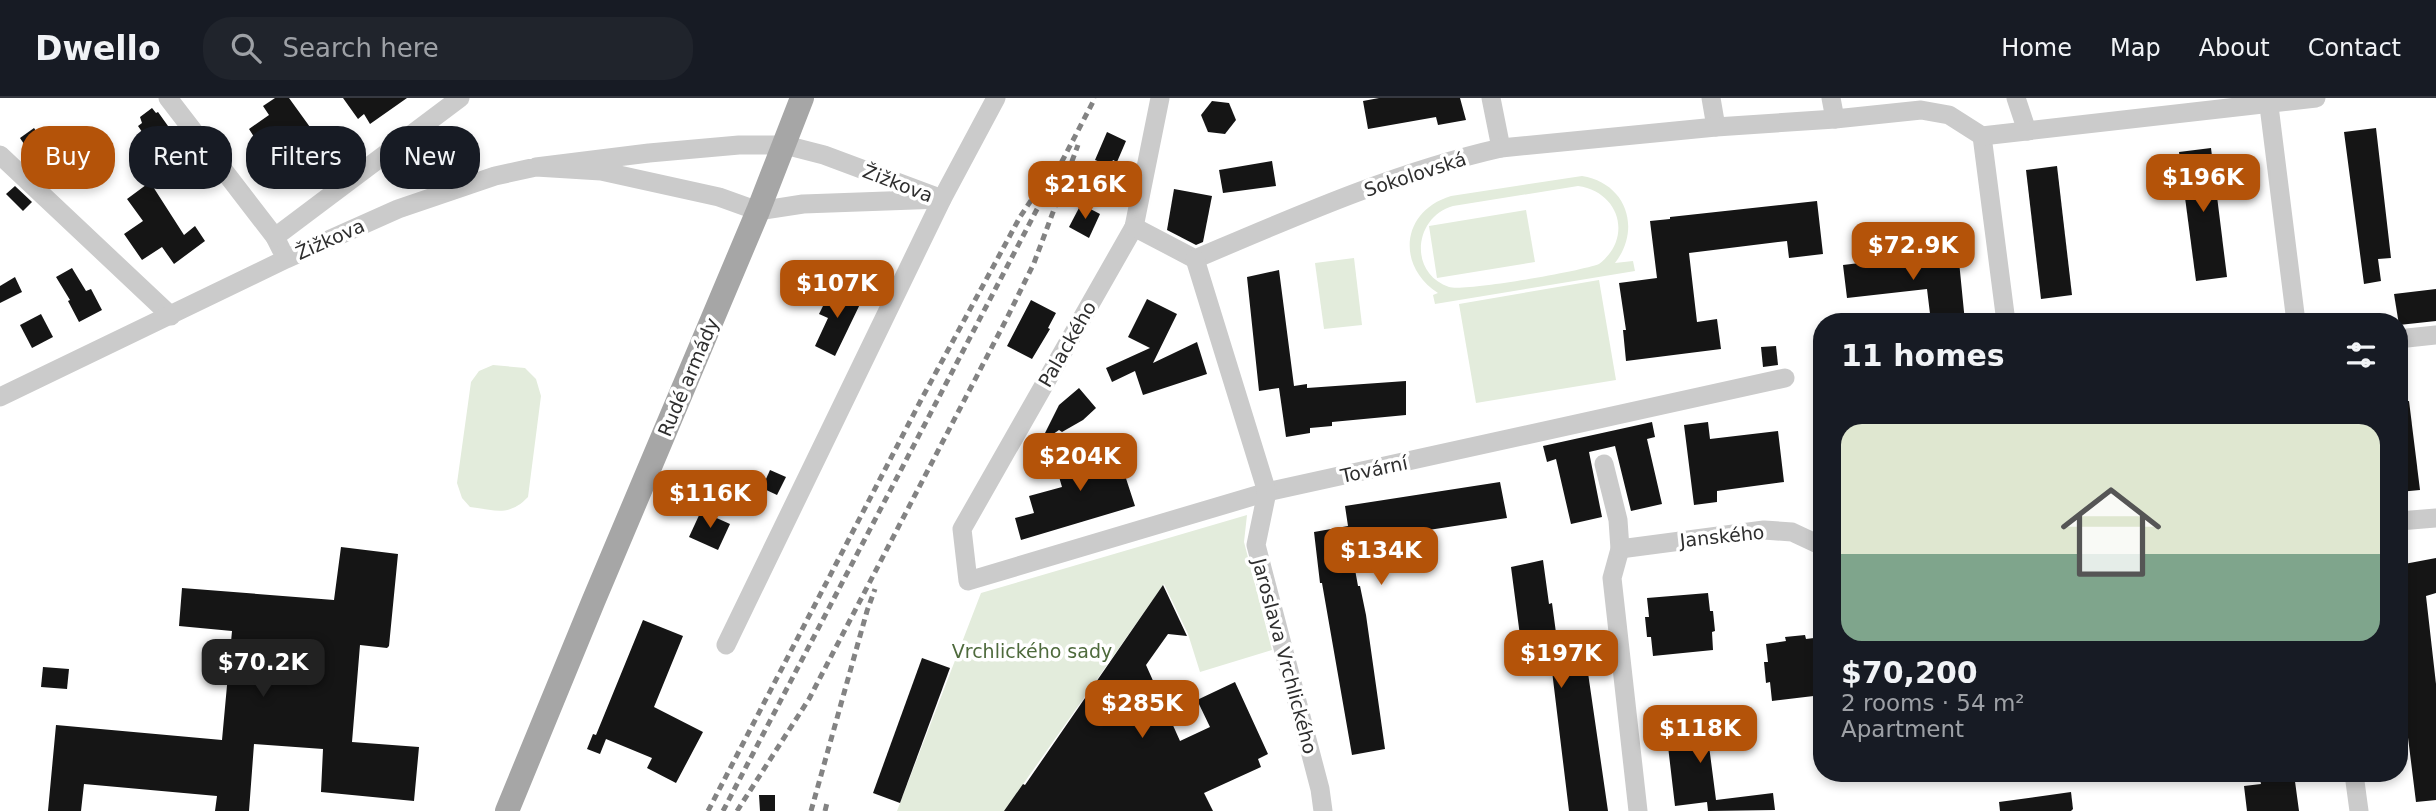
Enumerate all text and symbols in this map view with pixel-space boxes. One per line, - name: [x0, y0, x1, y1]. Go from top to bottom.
- search box: [203, 17, 693, 80]
- text: Dwello: [35, 29, 161, 68]
- icon: search: [227, 29, 265, 67]
- text: Search here: [283, 33, 439, 63]
- text: Home: [2001, 34, 2072, 62]
- text: Map: [2110, 34, 2161, 62]
- text: About: [2199, 34, 2270, 62]
- text: Contact: [2308, 34, 2401, 62]
- chip: Buy: [21, 126, 115, 189]
- chip: Rent: [129, 126, 232, 189]
- chip: Filters: [246, 126, 366, 189]
- chip: New: [380, 126, 480, 189]
- street label: Sokolovská: [1361, 147, 1469, 201]
- pin: $196K: [2154, 155, 2252, 214]
- street label: Žižkova: [860, 160, 936, 206]
- pin: $216K: [1036, 162, 1134, 221]
- text: $196K: [2162, 164, 2244, 190]
- text: $216K: [1044, 171, 1126, 197]
- street label: Žižkova: [292, 214, 368, 264]
- pin: $72.9K: [1856, 222, 1970, 282]
- text: $72.9K: [1868, 232, 1958, 258]
- pin: $107K: [788, 260, 886, 320]
- text: $107K: [796, 270, 878, 296]
- street label: Palackého: [1034, 297, 1100, 391]
- street label: Rudé armády: [653, 314, 723, 440]
- icon: filters: [2342, 336, 2380, 374]
- text: 11 homes: [1841, 338, 2005, 373]
- pin: $204K: [1031, 434, 1129, 493]
- text: $204K: [1039, 443, 1121, 469]
- street label: Tovární: [1338, 451, 1410, 487]
- icon: home: [2048, 469, 2174, 595]
- pin: $116K: [661, 470, 759, 530]
- text: $116K: [669, 480, 751, 506]
- street label: Janského: [1678, 521, 1765, 551]
- pin: $134K: [1332, 528, 1430, 587]
- text: $134K: [1340, 537, 1422, 563]
- street label: Jaroslava Vrchlického: [1248, 555, 1322, 756]
- pin: $197K: [1512, 630, 1610, 690]
- pin: $70.2K: [206, 640, 320, 699]
- park label: Vrchlického sady: [952, 640, 1112, 662]
- text: $197K: [1520, 640, 1602, 666]
- text: $70.2K: [218, 649, 308, 675]
- text: $70,200: [1841, 655, 1978, 690]
- pin: $285K: [1093, 680, 1191, 740]
- text: $285K: [1101, 690, 1183, 716]
- text: 2 rooms · 54 m²: [1841, 690, 2025, 716]
- pin: $118K: [1651, 706, 1749, 765]
- text: $118K: [1659, 715, 1741, 741]
- text: Apartment: [1841, 716, 1964, 742]

